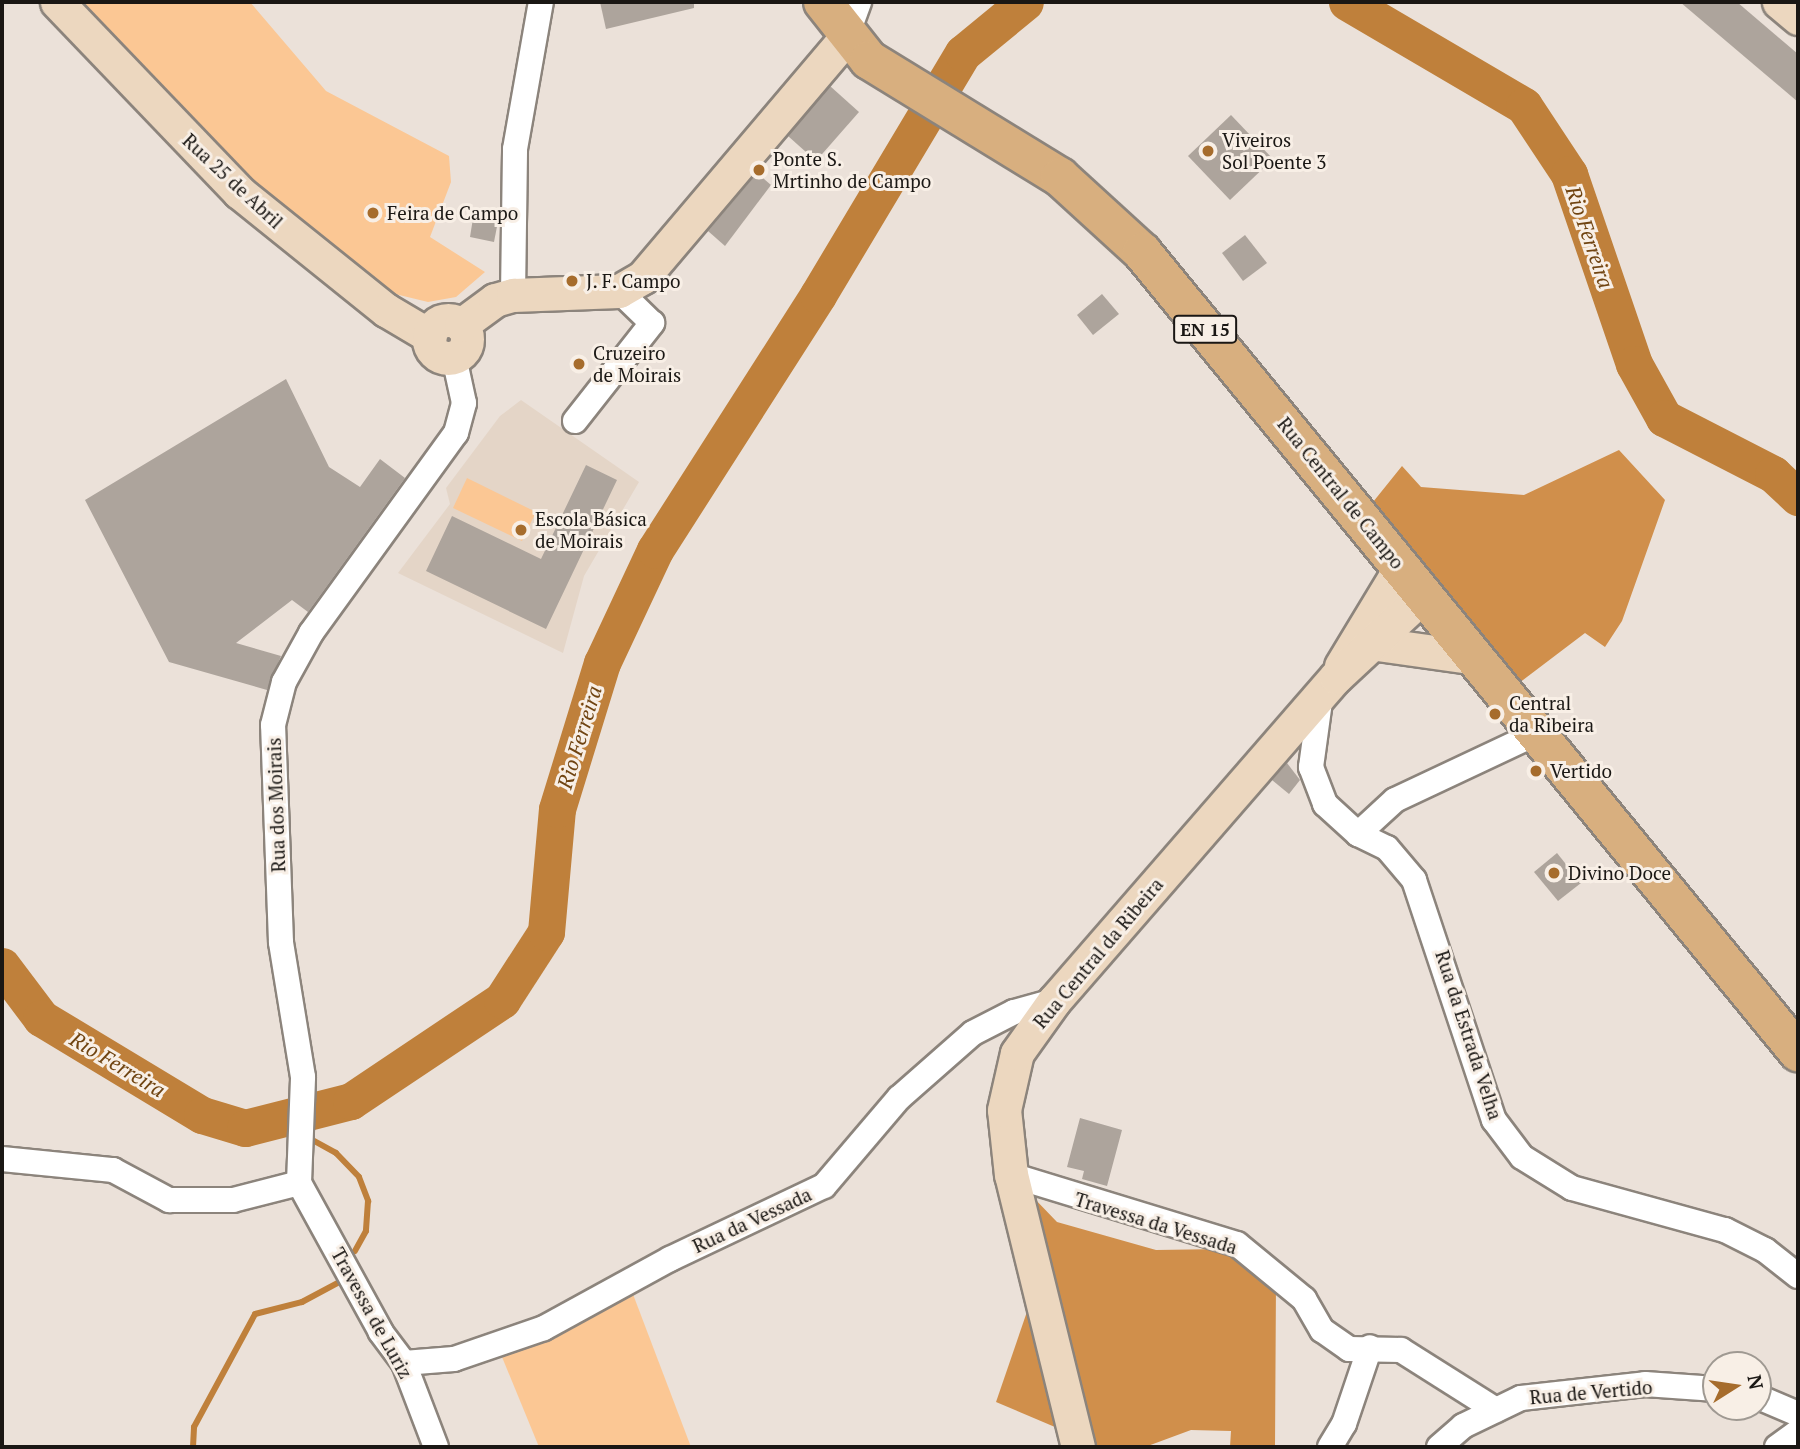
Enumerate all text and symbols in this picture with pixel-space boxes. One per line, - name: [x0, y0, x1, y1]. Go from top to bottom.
- street label: Rua 25 de Abril: [178, 129, 288, 233]
- place label: Viveiros Sol Poente 3: [1222, 129, 1326, 173]
- marker: Viveiros Sol Poente 3: [1200, 143, 1216, 159]
- place label: Ponte S. Mrtinho de Campo: [773, 148, 931, 192]
- marker: Ponte S. Mrtinho de Campo: [751, 162, 767, 178]
- water label: Rio Ferreira: [1561, 183, 1619, 291]
- place label: Feira de Campo: [387, 202, 518, 224]
- marker: Feira de Campo: [365, 205, 381, 221]
- place label: J. F. Campo: [586, 270, 682, 292]
- marker: J. F. Campo: [564, 273, 580, 289]
- road number: EN 15: [1172, 314, 1238, 344]
- place label: Cruzeiro de Moirais: [593, 342, 681, 386]
- marker: Cruzeiro de Moirais: [571, 356, 587, 372]
- street label: Rua Central de Campo: [1273, 413, 1409, 573]
- place label: Escola Básica de Moirais: [535, 508, 647, 552]
- marker: Escola Básica de Moirais: [513, 522, 529, 538]
- water label: Rio Ferreira: [551, 682, 607, 792]
- place label: Central da Ribeira: [1509, 692, 1594, 736]
- marker: Central da Ribeira: [1487, 706, 1503, 722]
- street label: Rua dos Moirais: [262, 737, 290, 873]
- place label: Vertido: [1550, 760, 1612, 782]
- marker: Vertido: [1528, 763, 1544, 779]
- place label: Divino Doce: [1568, 862, 1671, 884]
- marker: Divino Doce: [1546, 865, 1562, 881]
- street label: Rua Central da Ribeira: [1028, 873, 1168, 1033]
- street label: Rua da Estrada Velha: [1431, 947, 1507, 1123]
- water label: Rio Ferreira: [66, 1026, 170, 1102]
- street label: Rua da Vessada: [689, 1182, 815, 1258]
- street label: Travessa da Vessada: [1072, 1187, 1240, 1259]
- street label: Travessa de Luriz: [327, 1244, 417, 1382]
- north arrow: [1702, 1351, 1772, 1421]
- text: N: [1742, 1372, 1770, 1392]
- street label: Rua de Vertido: [1528, 1375, 1654, 1409]

